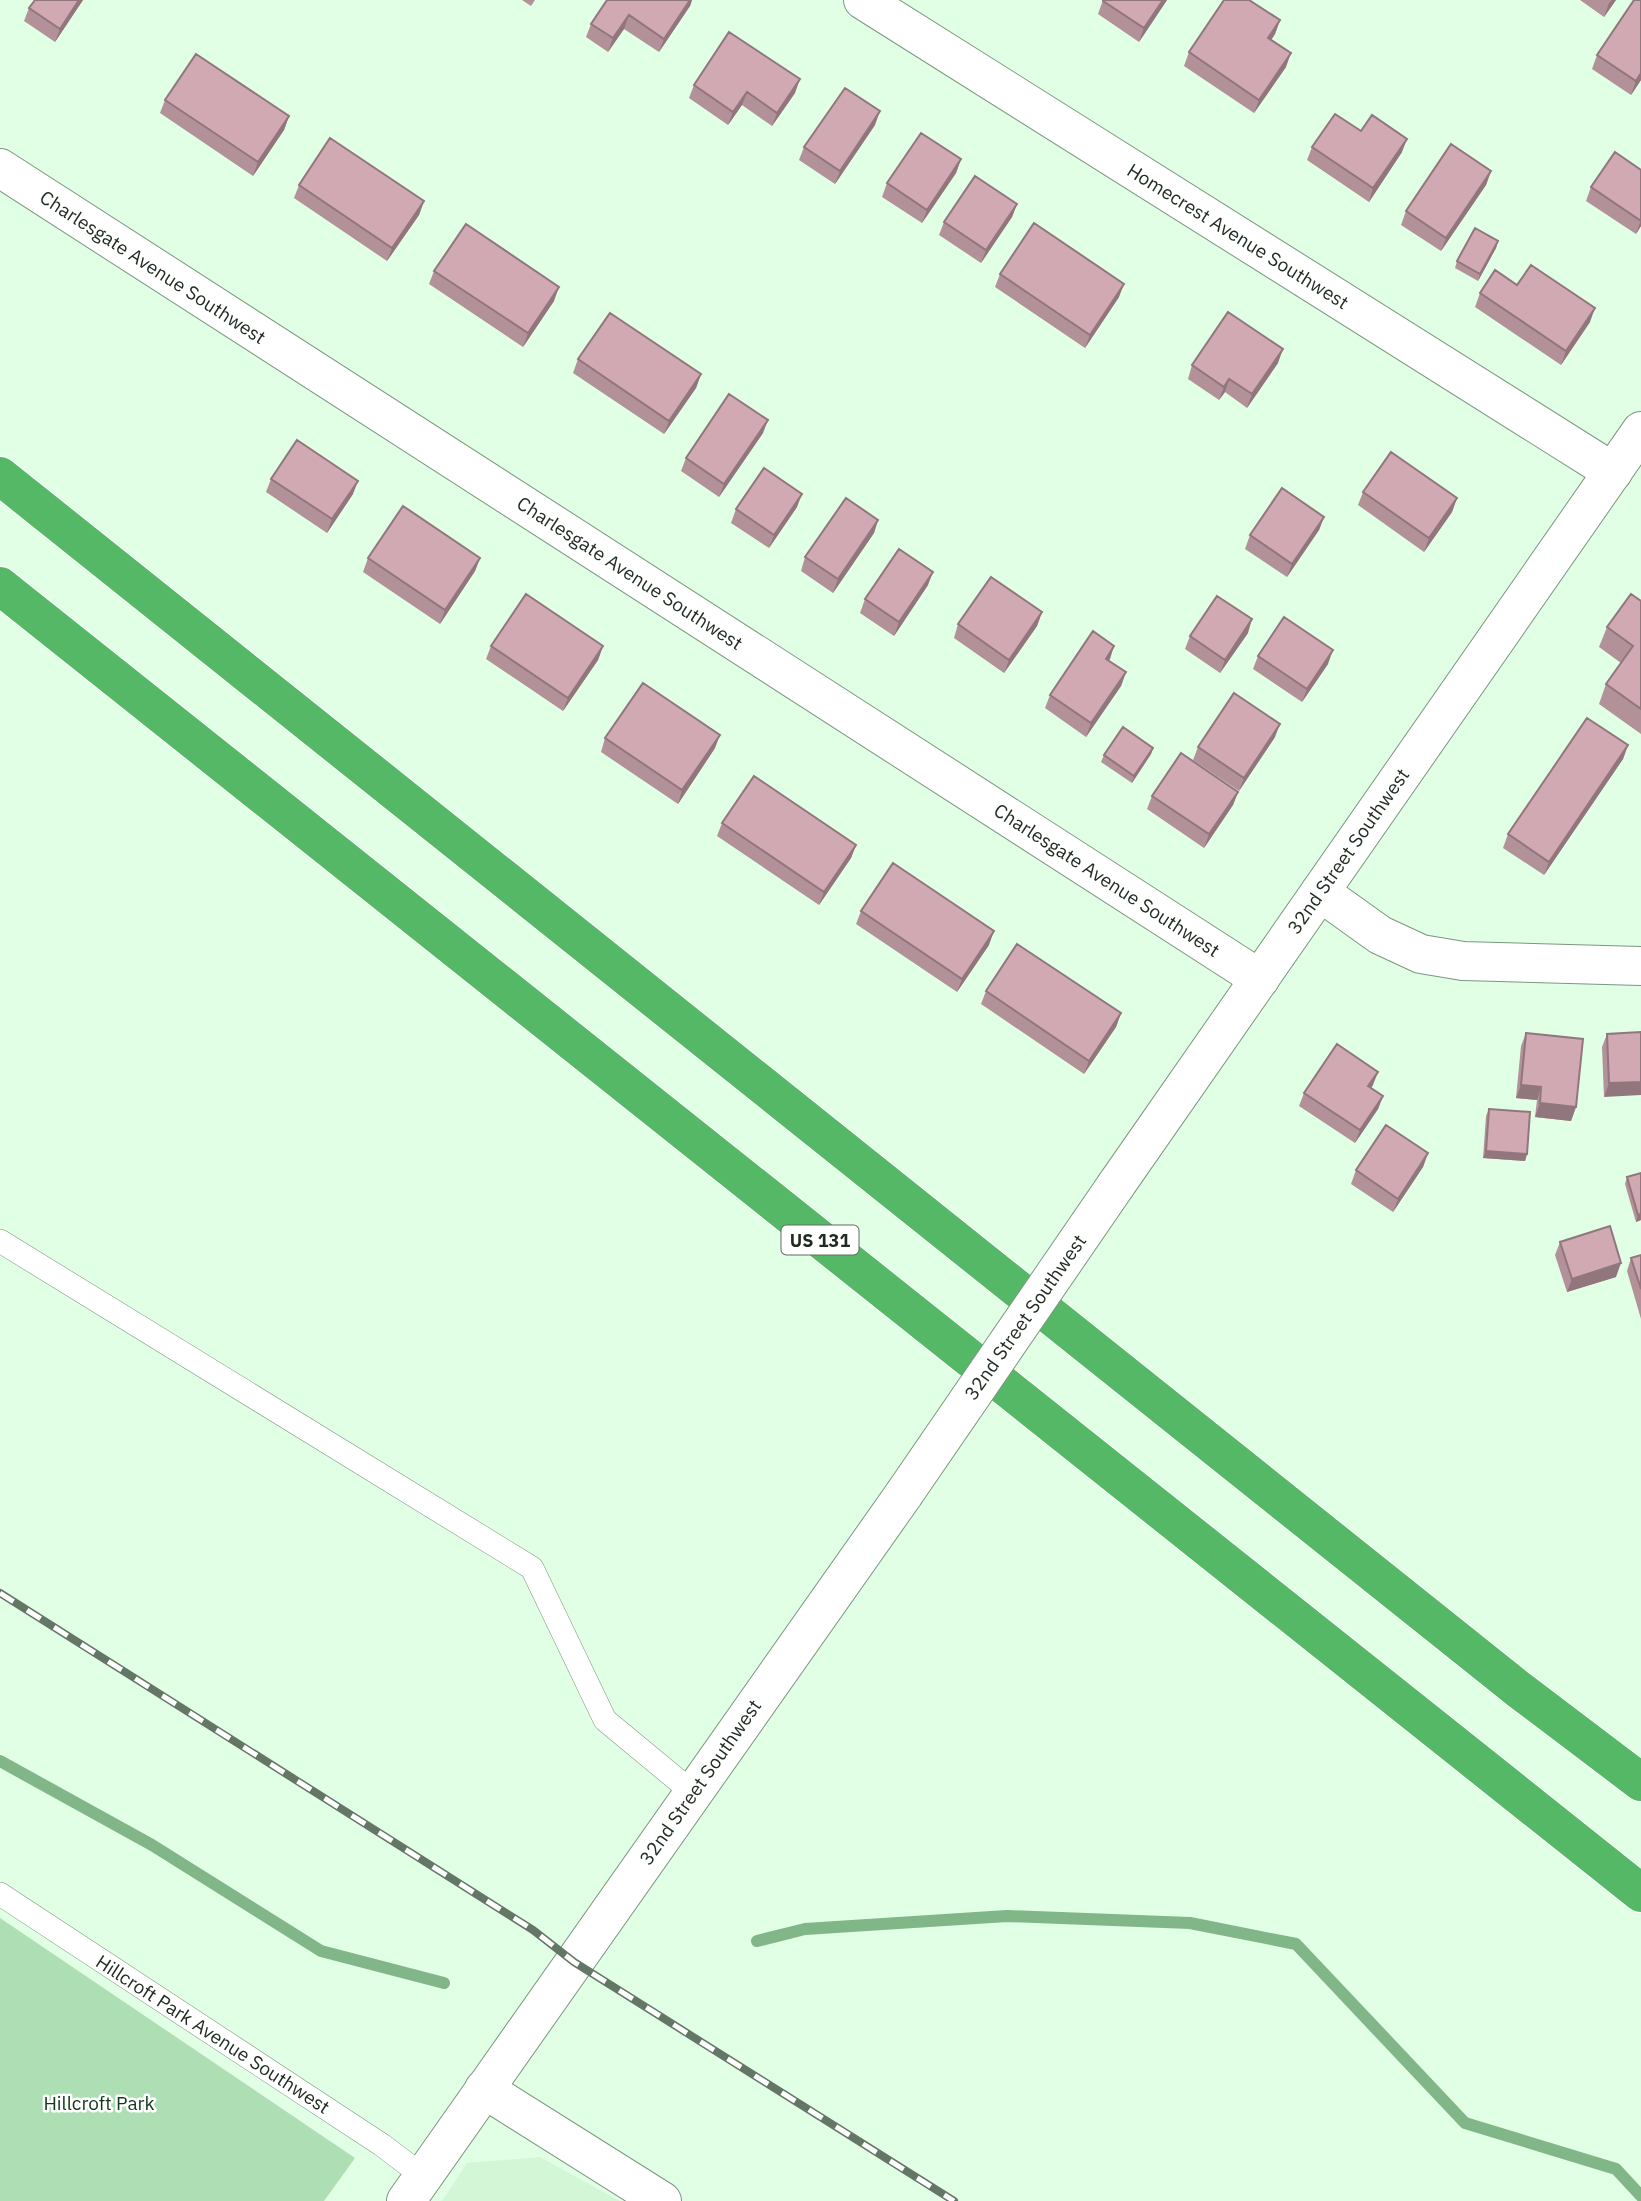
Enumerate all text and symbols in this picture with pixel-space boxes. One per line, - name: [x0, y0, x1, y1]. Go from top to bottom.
- street label: Homecrest Avenue Southwest: [1123, 158, 1353, 314]
- street label: Charlesgate Avenue Southwest: [36, 185, 270, 349]
- street label: Charlesgate Avenue Southwest: [513, 491, 747, 655]
- street label: 32nd Street Southwest: [1282, 764, 1414, 938]
- street label: Charlesgate Avenue Southwest: [990, 798, 1224, 962]
- road number: US 131: [782, 1226, 858, 1254]
- street label: 32nd Street Southwest: [959, 1230, 1091, 1404]
- street label: 32nd Street Southwest: [634, 1695, 766, 1869]
- street label: Hillcroft Park Avenue Southwest: [92, 1950, 334, 2118]
- park label: Hillcroft Park: [43, 2092, 155, 2114]

